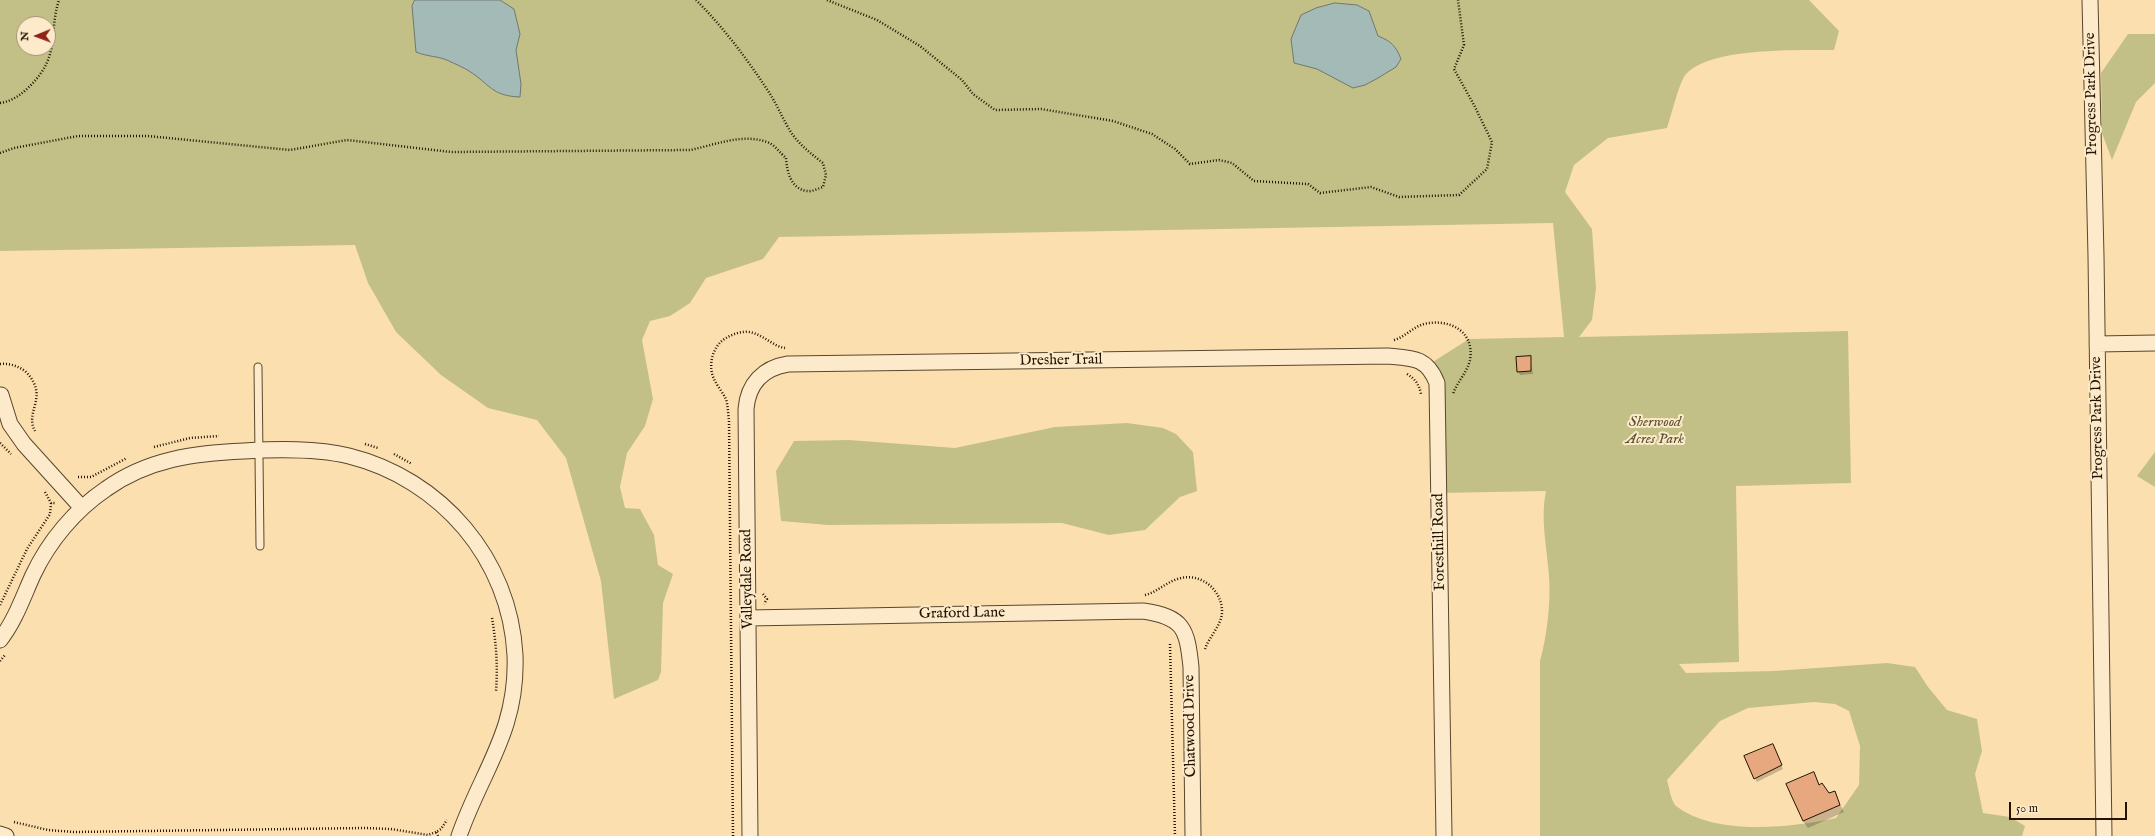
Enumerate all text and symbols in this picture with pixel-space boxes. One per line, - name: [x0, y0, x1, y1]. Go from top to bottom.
- north arrow: [16, 16, 56, 56]
- text: N: [18, 31, 32, 41]
- street label: Progress Park Drive: [2082, 32, 2102, 156]
- street label: Dresher Trail: [1019, 351, 1103, 371]
- street label: Progress Park Drive: [2088, 356, 2108, 480]
- park label: Sherwood Acres Park: [1626, 414, 1684, 449]
- street label: Foresthill Road: [1430, 493, 1450, 591]
- street label: Valleydale Road: [738, 529, 758, 629]
- street label: Graford Lane: [919, 604, 1005, 624]
- street label: Chatwood Drive: [1181, 675, 1201, 777]
- scale bar: [2011, 794, 2129, 820]
- text: 50 m: [2016, 801, 2038, 816]

